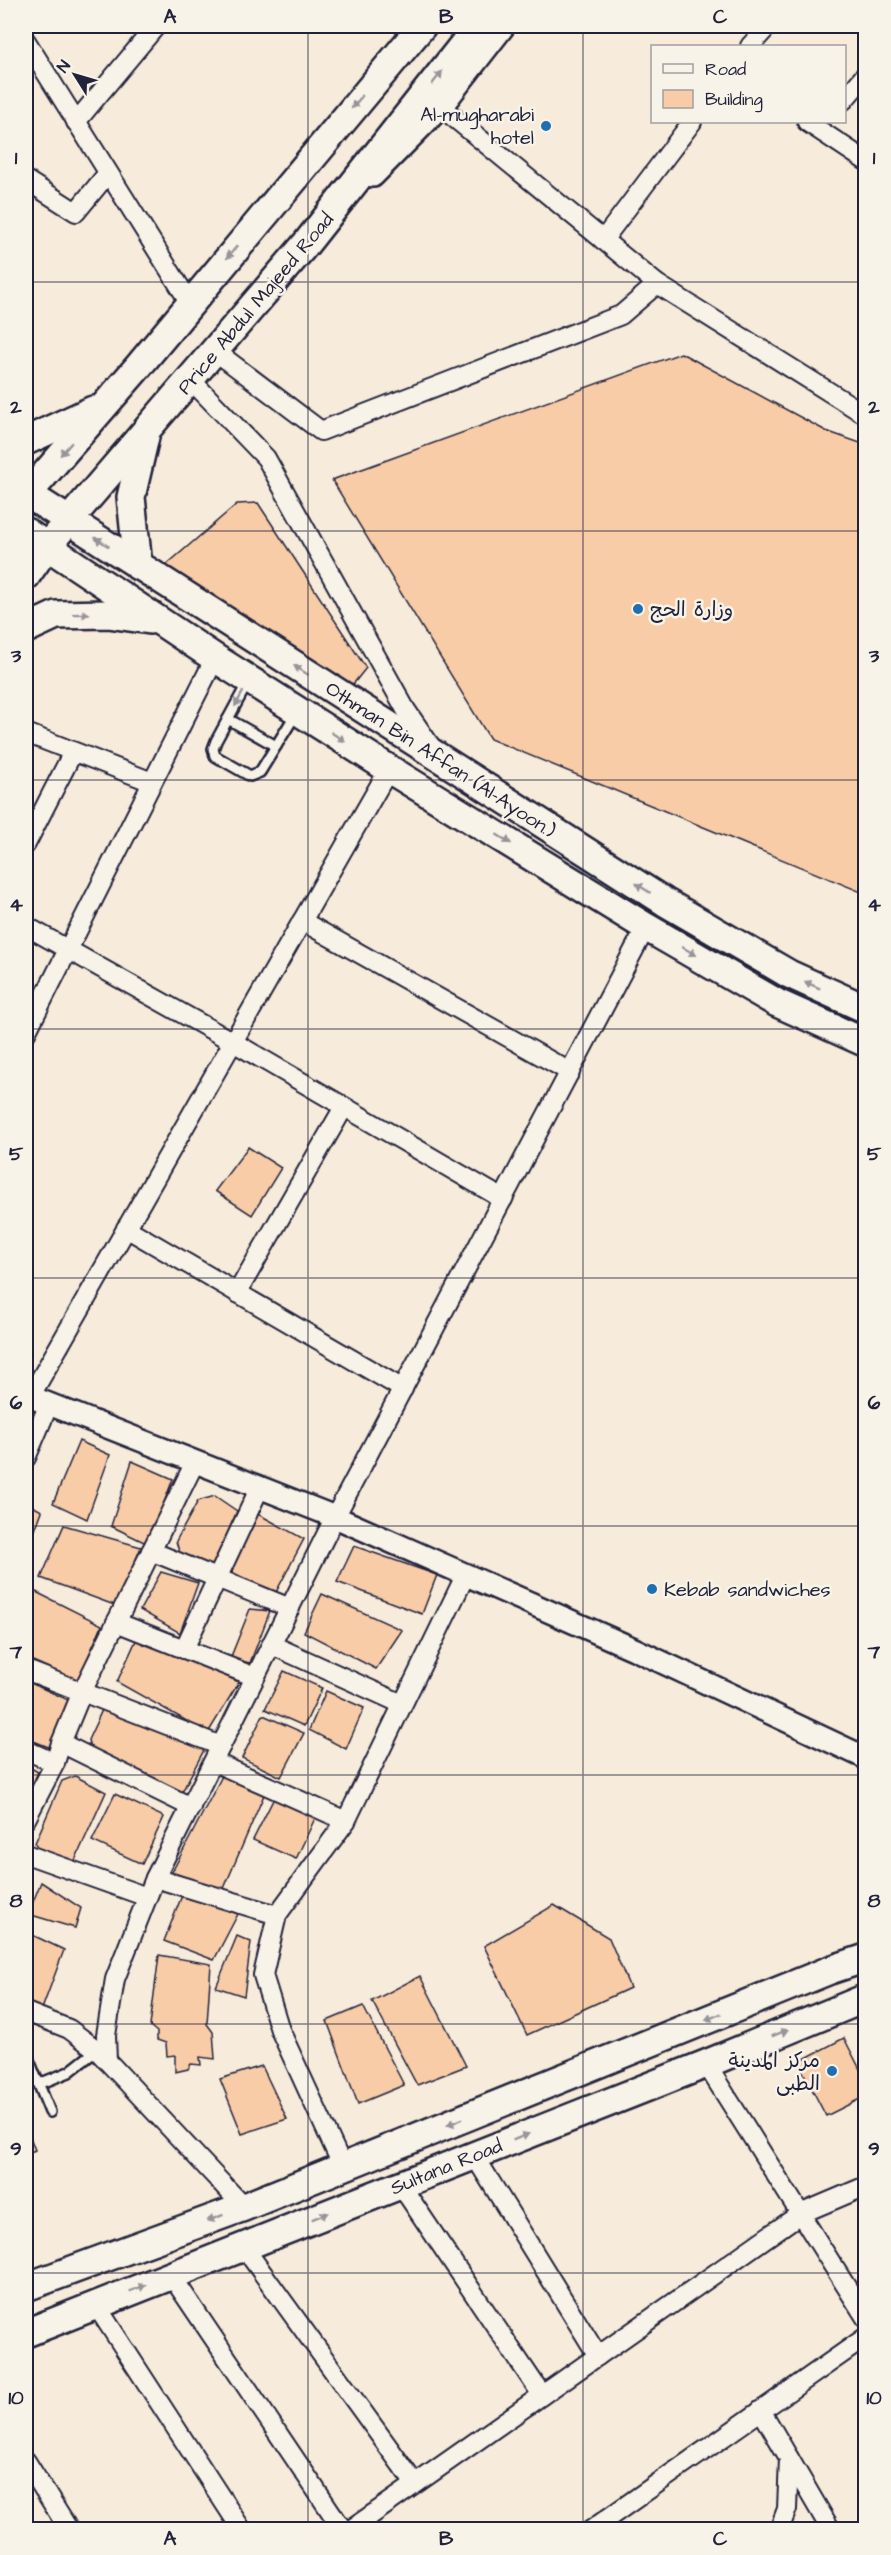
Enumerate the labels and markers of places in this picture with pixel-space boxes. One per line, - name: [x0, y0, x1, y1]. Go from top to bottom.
- place label: Al-mugharabi hotel: [420, 101, 534, 152]
- marker: Al-mugharabi hotel: [539, 119, 553, 133]
- place label: وزارة الحج: [650, 596, 733, 624]
- marker: وزارة الحج: [631, 602, 645, 616]
- place label: Kebab sandwiches: [664, 1576, 831, 1604]
- marker: Kebab sandwiches: [645, 1582, 659, 1596]
- place label: مرکز المدینة الطبی: [729, 2047, 820, 2098]
- marker: مرکز المدینة الطبی: [825, 2064, 839, 2078]

